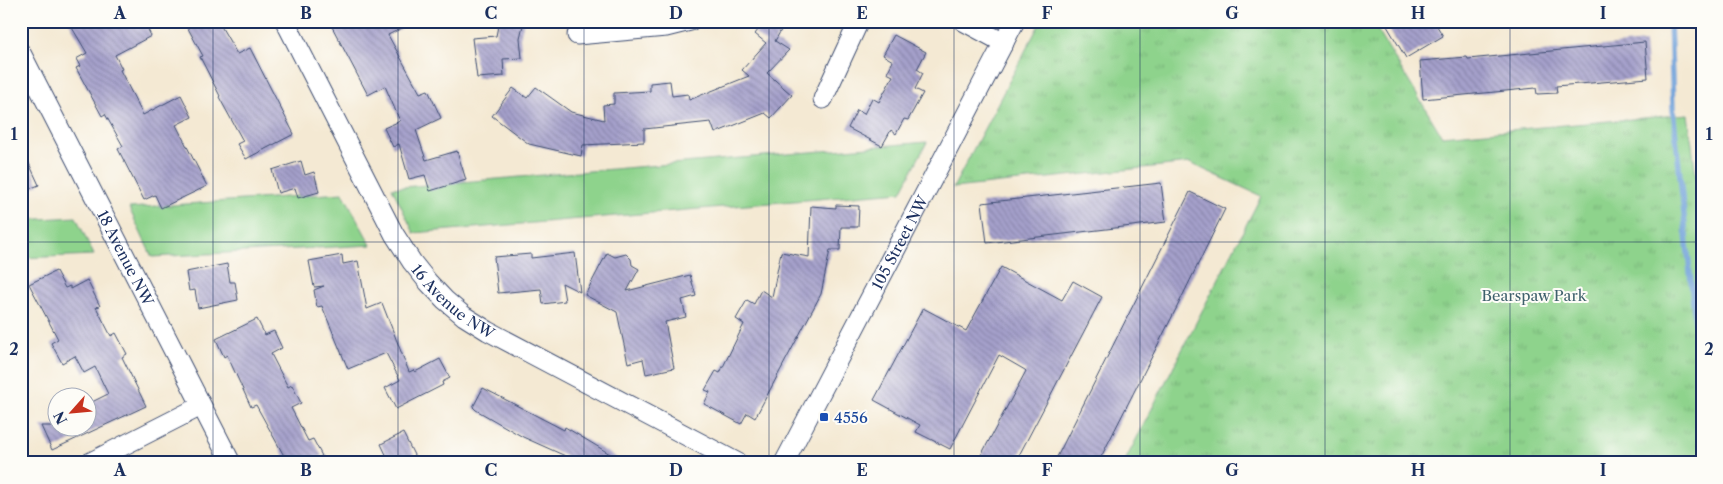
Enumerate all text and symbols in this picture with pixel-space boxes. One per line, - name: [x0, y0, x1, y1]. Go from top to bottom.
- text: A: [113, 3, 127, 23]
- text: B: [300, 3, 312, 23]
- text: C: [485, 3, 497, 23]
- text: D: [669, 3, 683, 23]
- text: E: [856, 3, 868, 23]
- text: F: [1042, 3, 1053, 23]
- text: G: [1225, 3, 1239, 23]
- text: H: [1411, 3, 1425, 23]
- text: I: [1600, 3, 1607, 23]
- text: 1: [10, 124, 18, 144]
- text: 1: [1705, 124, 1713, 144]
- street label: 105 Street NW: [867, 192, 932, 293]
- street label: 18 Avenue NW: [94, 207, 158, 309]
- street label: 16 Avenue NW: [408, 260, 499, 343]
- park label: Bearspaw Park: [1482, 286, 1588, 305]
- text: 2: [9, 339, 19, 359]
- text: 2: [1704, 339, 1714, 359]
- north arrow: [48, 386, 98, 436]
- text: N: [50, 408, 71, 427]
- place label: 4556: [834, 408, 868, 427]
- marker: 4556: [818, 411, 830, 423]
- text: A: [113, 460, 127, 480]
- text: B: [300, 460, 312, 480]
- text: C: [485, 460, 497, 480]
- text: D: [669, 460, 683, 480]
- text: E: [856, 460, 868, 480]
- text: F: [1042, 460, 1053, 480]
- text: G: [1225, 460, 1239, 480]
- text: H: [1411, 460, 1425, 480]
- text: I: [1600, 460, 1607, 480]

